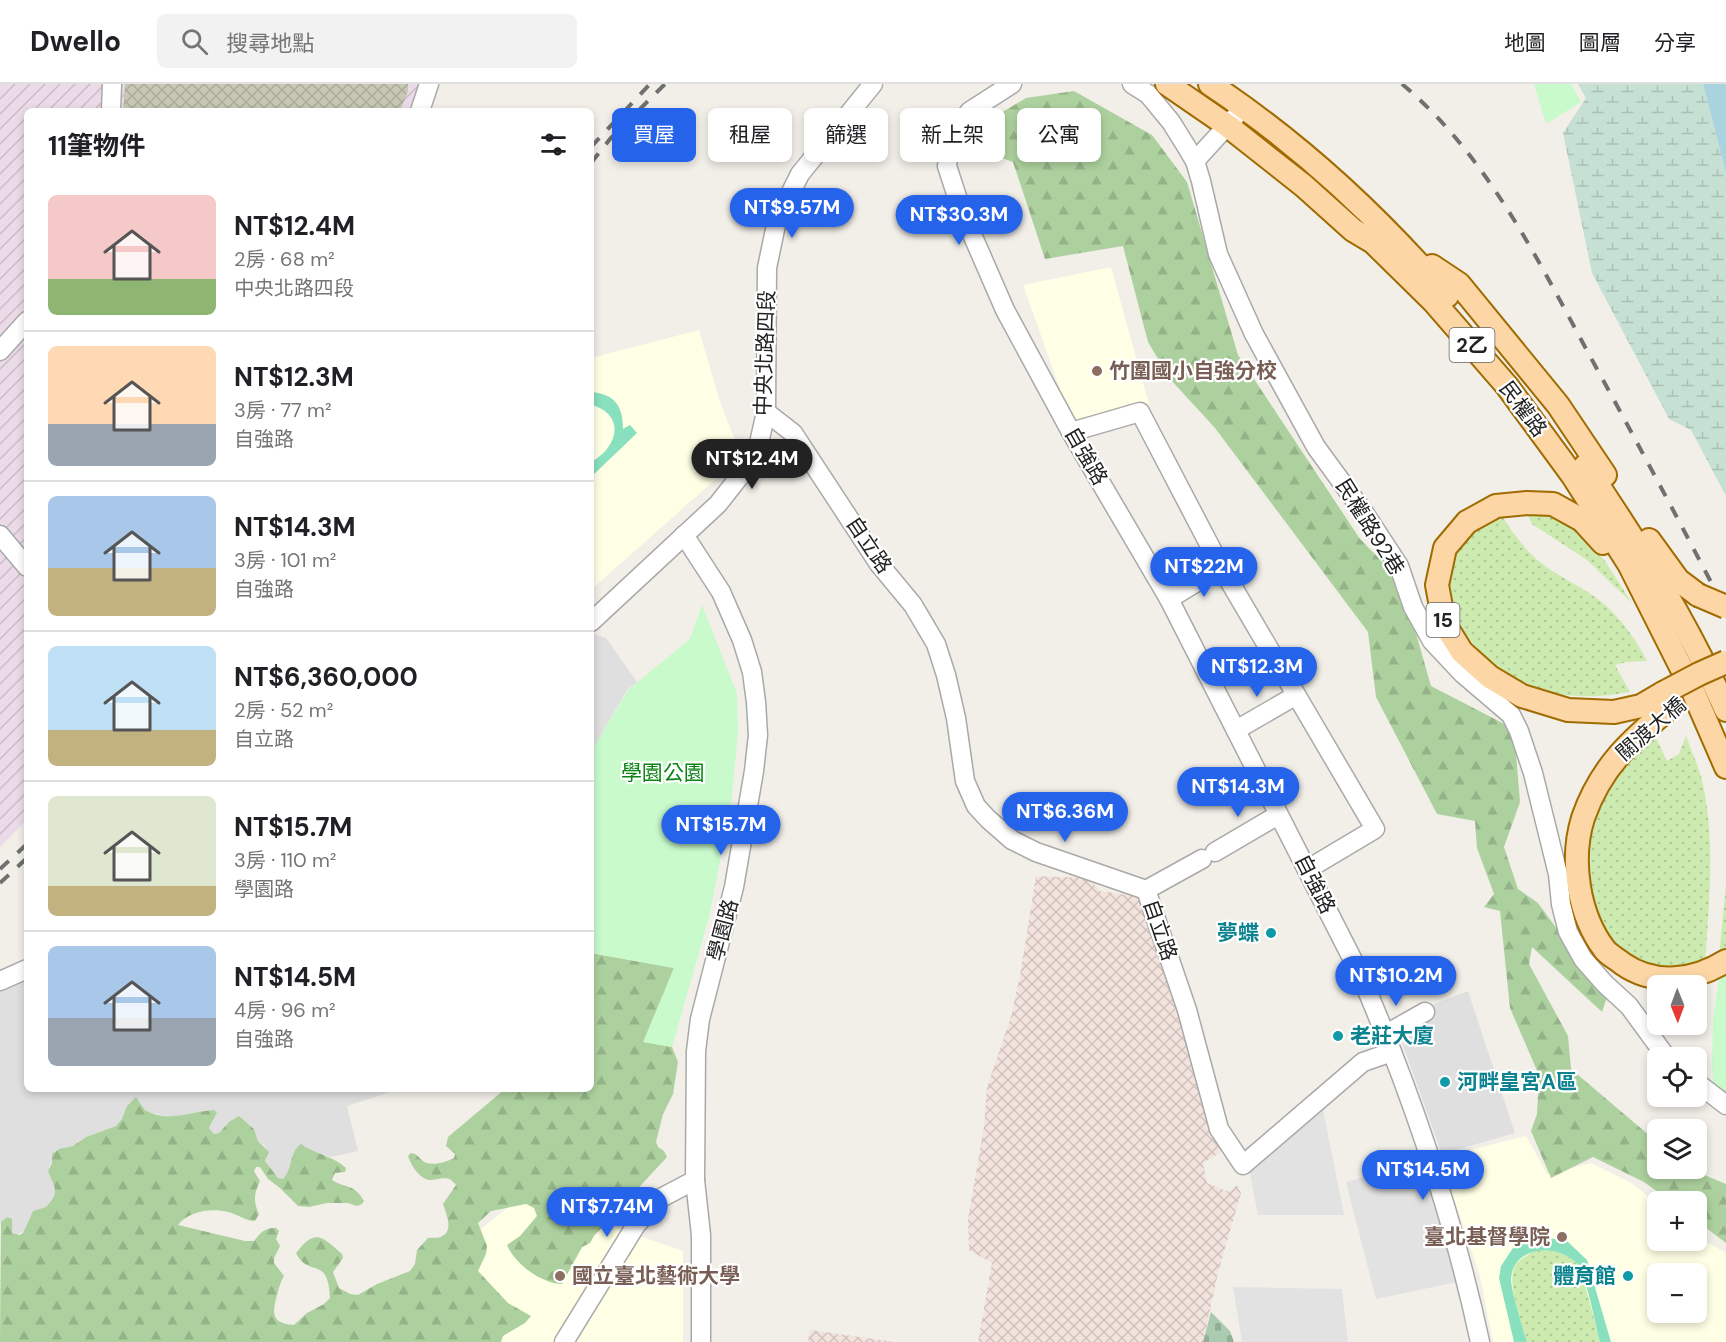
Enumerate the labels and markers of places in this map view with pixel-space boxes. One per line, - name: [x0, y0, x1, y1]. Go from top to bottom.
- pin: NT$9.57M: [730, 188, 854, 239]
- pin: NT$30.3M: [897, 195, 1021, 246]
- place label: 竹圍國小自強分校: [1109, 357, 1277, 385]
- marker: 竹圍國小自強分校: [1090, 364, 1104, 378]
- pin: NT$12.4M: [690, 439, 814, 490]
- pin: NT$22M: [1155, 547, 1253, 598]
- pin: NT$12.3M: [1195, 647, 1319, 698]
- pin: NT$14.3M: [1176, 767, 1300, 818]
- pin: NT$6.36M: [1003, 792, 1127, 843]
- pin: NT$15.7M: [659, 805, 783, 856]
- place label: 夢蝶: [1217, 919, 1259, 947]
- marker: 夢蝶: [1264, 926, 1278, 940]
- pin: NT$10.2M: [1334, 956, 1458, 1007]
- place label: 老莊大廈: [1350, 1022, 1434, 1050]
- marker: 老莊大廈: [1331, 1029, 1345, 1043]
- place label: 河畔皇宮A區: [1457, 1068, 1577, 1096]
- marker: 河畔皇宮A區: [1438, 1075, 1452, 1089]
- pin: NT$14.5M: [1361, 1150, 1485, 1201]
- pin: NT$7.74M: [545, 1187, 669, 1238]
- place label: 臺北基督學院: [1424, 1223, 1550, 1251]
- marker: 臺北基督學院: [1555, 1230, 1569, 1244]
- place label: 國立臺北藝術大學: [572, 1262, 740, 1290]
- place label: 體育館: [1553, 1262, 1616, 1290]
- marker: 國立臺北藝術大學: [553, 1269, 567, 1283]
- marker: 體育館: [1621, 1269, 1635, 1283]

